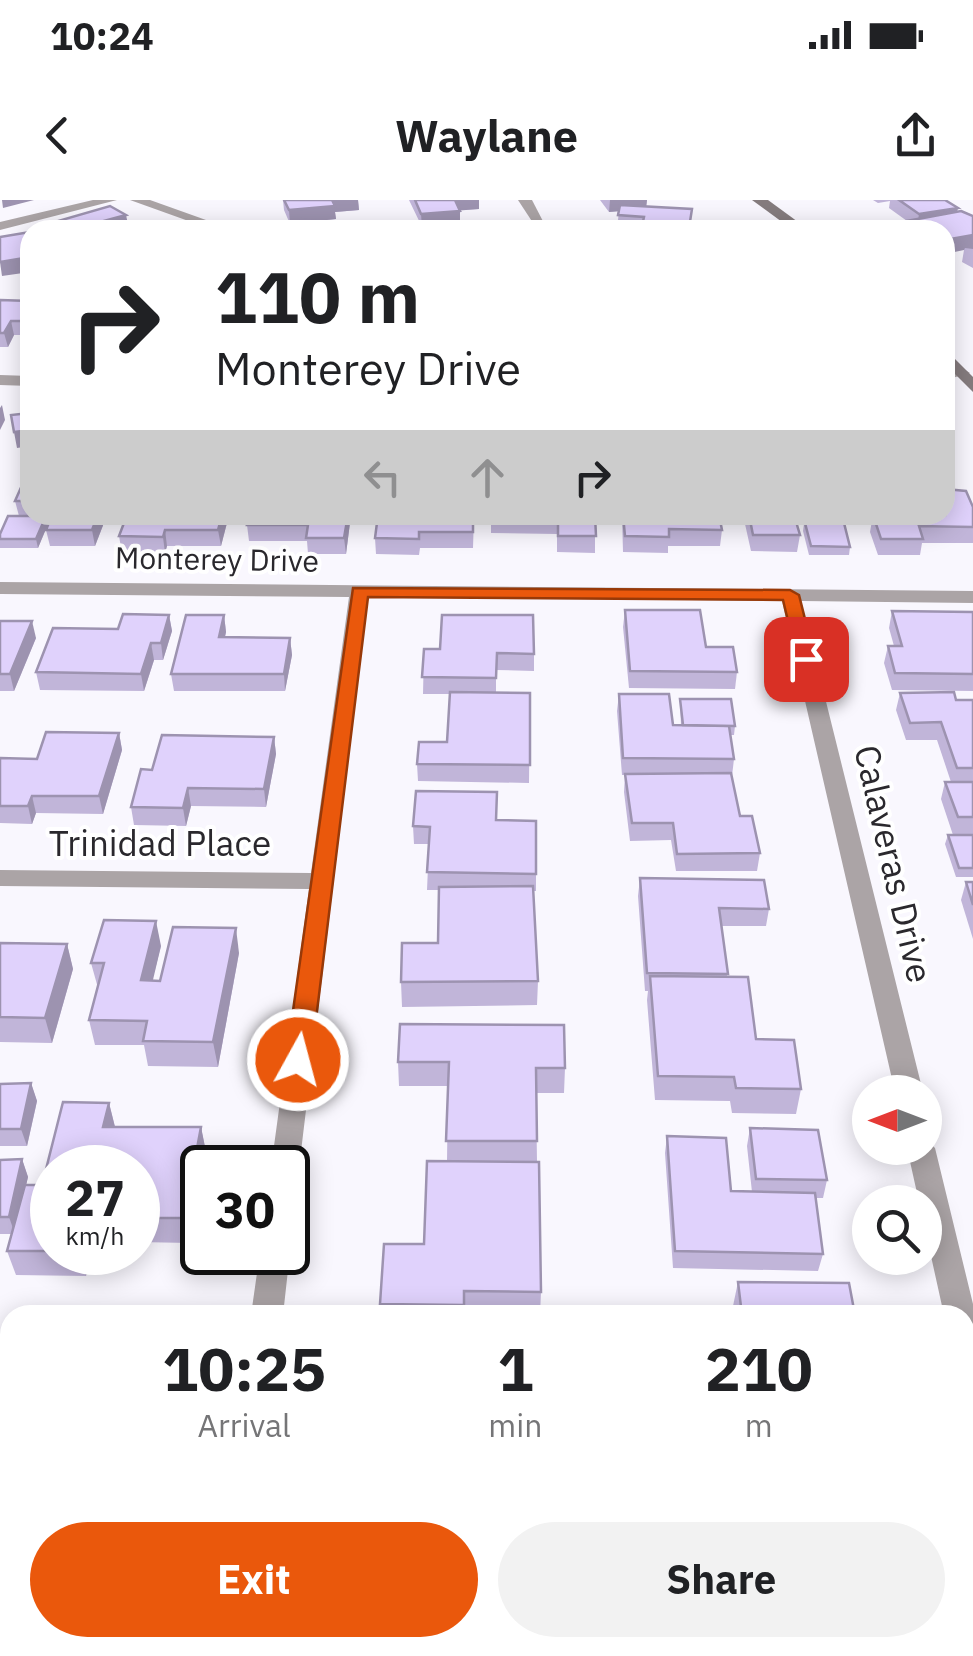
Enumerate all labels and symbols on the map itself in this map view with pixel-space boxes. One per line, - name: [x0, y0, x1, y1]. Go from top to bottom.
- street label: Monterey Drive: [115, 537, 319, 580]
- pin: [764, 617, 849, 702]
- street label: Calaveras Drive: [844, 740, 944, 987]
- street label: Trinidad Place: [49, 820, 271, 866]
- position arrow: [246, 1008, 350, 1112]
- north arrow: [852, 1075, 942, 1165]
- speed limit sign: 30: [180, 1145, 310, 1275]

